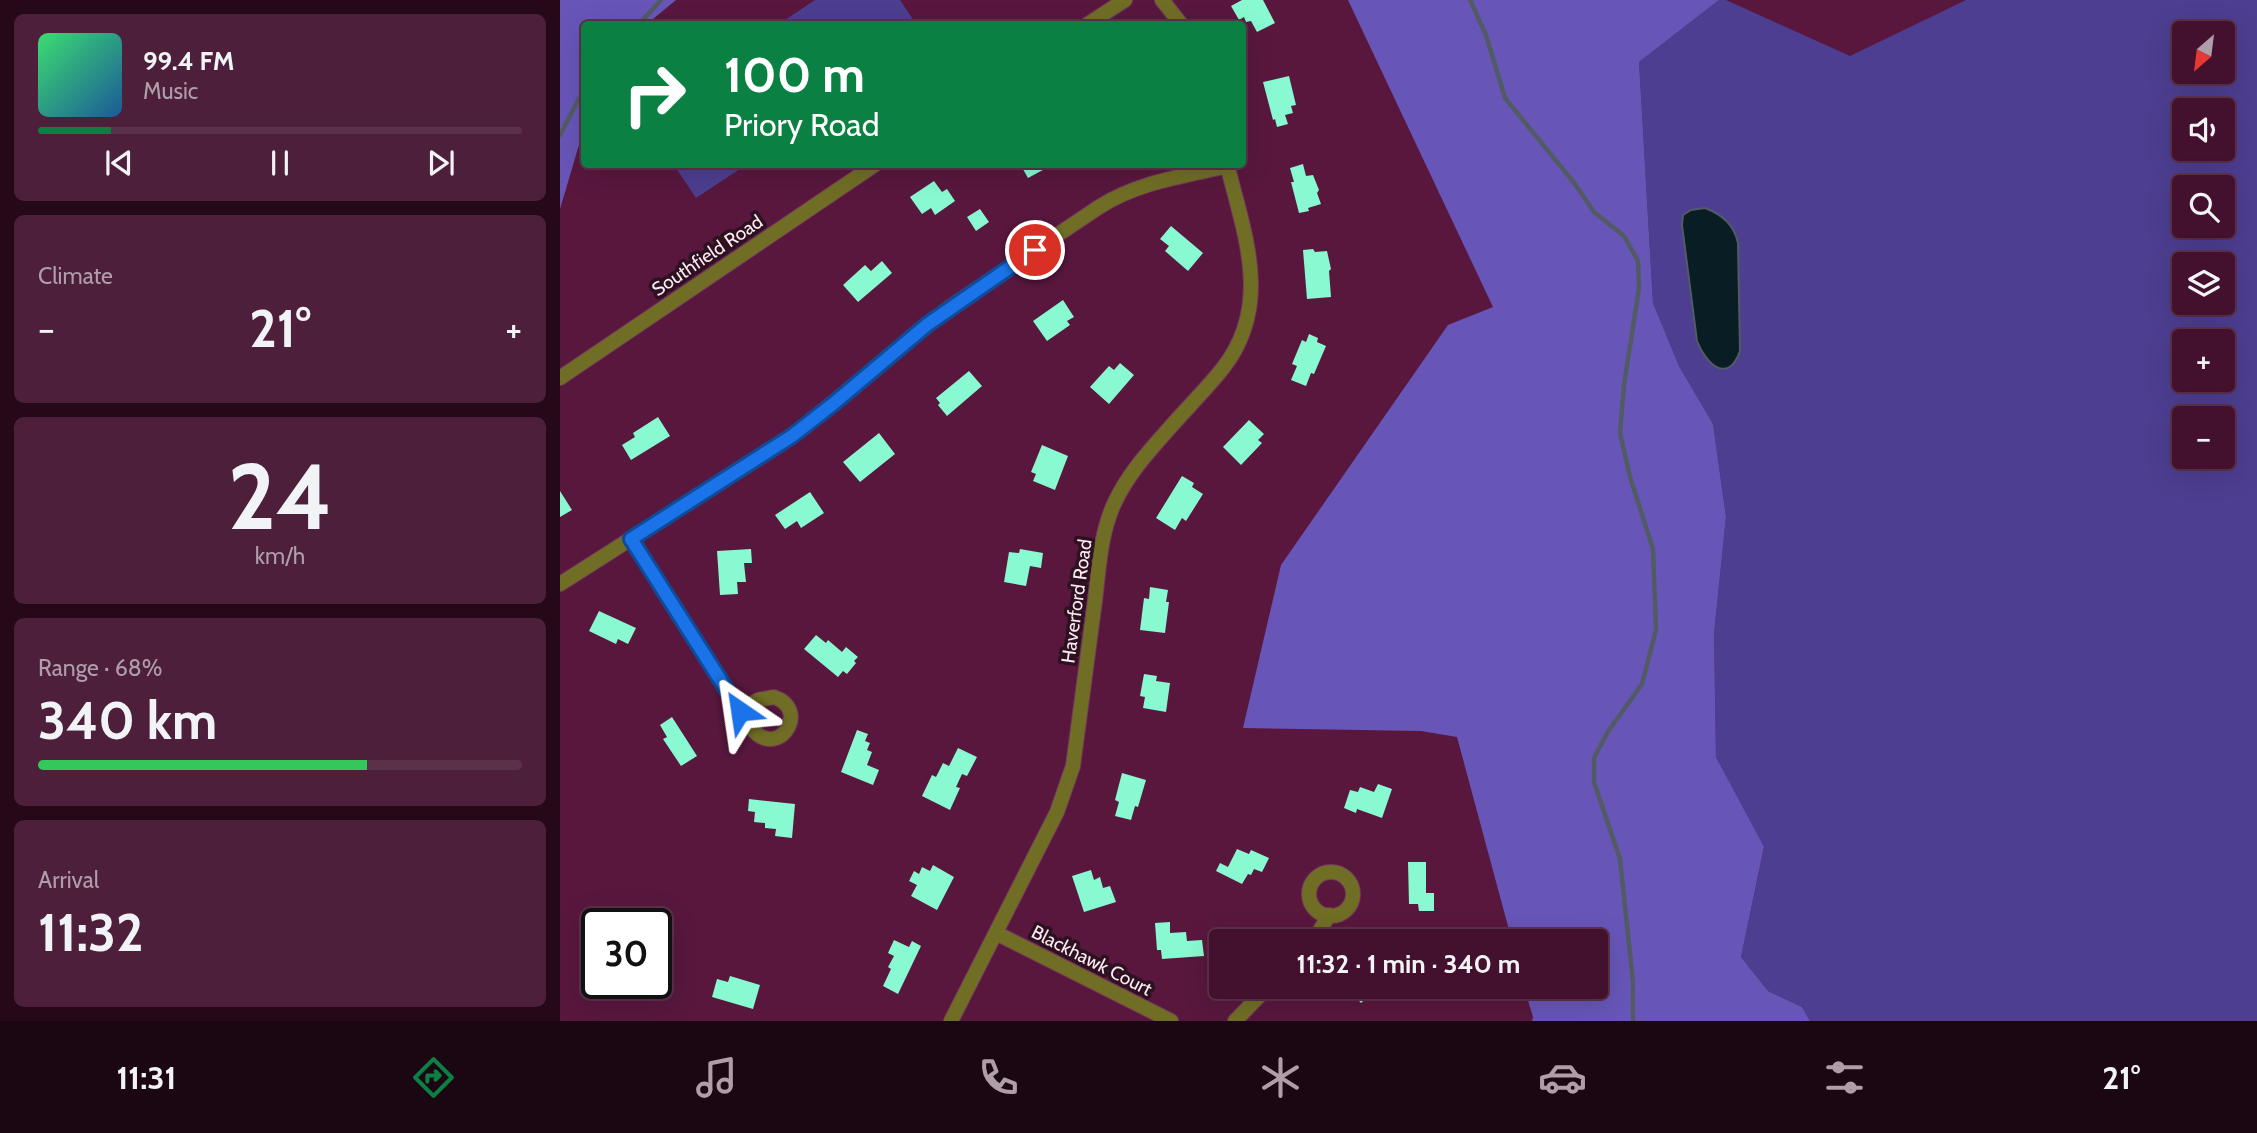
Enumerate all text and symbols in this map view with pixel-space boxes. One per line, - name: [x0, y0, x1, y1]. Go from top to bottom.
- north arrow: [2172, 21, 2235, 84]
- map controls: [2172, 21, 2235, 469]
- text: 99.4 FM: [143, 45, 234, 77]
- text: 100 m: [724, 45, 865, 104]
- icon: right: [609, 49, 700, 140]
- text: Music: [143, 77, 198, 105]
- button: sound: [2172, 98, 2235, 161]
- text: Priory Road: [724, 105, 879, 144]
- icon: previous: [100, 144, 138, 182]
- icon: pause: [261, 144, 299, 182]
- icon: next: [422, 144, 460, 182]
- button: search: [2172, 175, 2235, 238]
- street label: Southfield Road: [648, 210, 767, 301]
- pin: [1005, 220, 1065, 280]
- icon: arrive: [1016, 231, 1054, 269]
- button: layers: [2172, 252, 2235, 315]
- text: Climate: [38, 262, 113, 290]
- text: 21°: [249, 297, 311, 360]
- text: −: [38, 305, 55, 352]
- text: +: [505, 305, 522, 352]
- button: +: [2172, 329, 2235, 392]
- button: −: [2172, 406, 2235, 469]
- text: 24: [228, 441, 332, 552]
- street label: Haverford Road: [1056, 537, 1097, 665]
- text: km/h: [255, 542, 305, 570]
- text: Range · 68%: [38, 654, 162, 682]
- position arrow: [703, 674, 777, 748]
- text: 340 km: [38, 689, 217, 752]
- text: Arrival: [38, 866, 99, 894]
- text: 11:32: [38, 901, 143, 964]
- speed limit sign: 30: [581, 908, 672, 999]
- street label: Blackhawk Court: [1028, 920, 1156, 1001]
- text: 11:32 · 1 min · 340 m: [1297, 948, 1520, 980]
- icon: directions: [409, 1053, 458, 1102]
- icon: music: [692, 1053, 741, 1102]
- icon: phone: [974, 1053, 1023, 1102]
- icon: climate: [1256, 1053, 1305, 1102]
- icon: car: [1538, 1053, 1587, 1102]
- icon: filters: [1820, 1053, 1869, 1102]
- text: 11:31: [117, 1058, 176, 1097]
- text: 21°: [2102, 1058, 2140, 1097]

